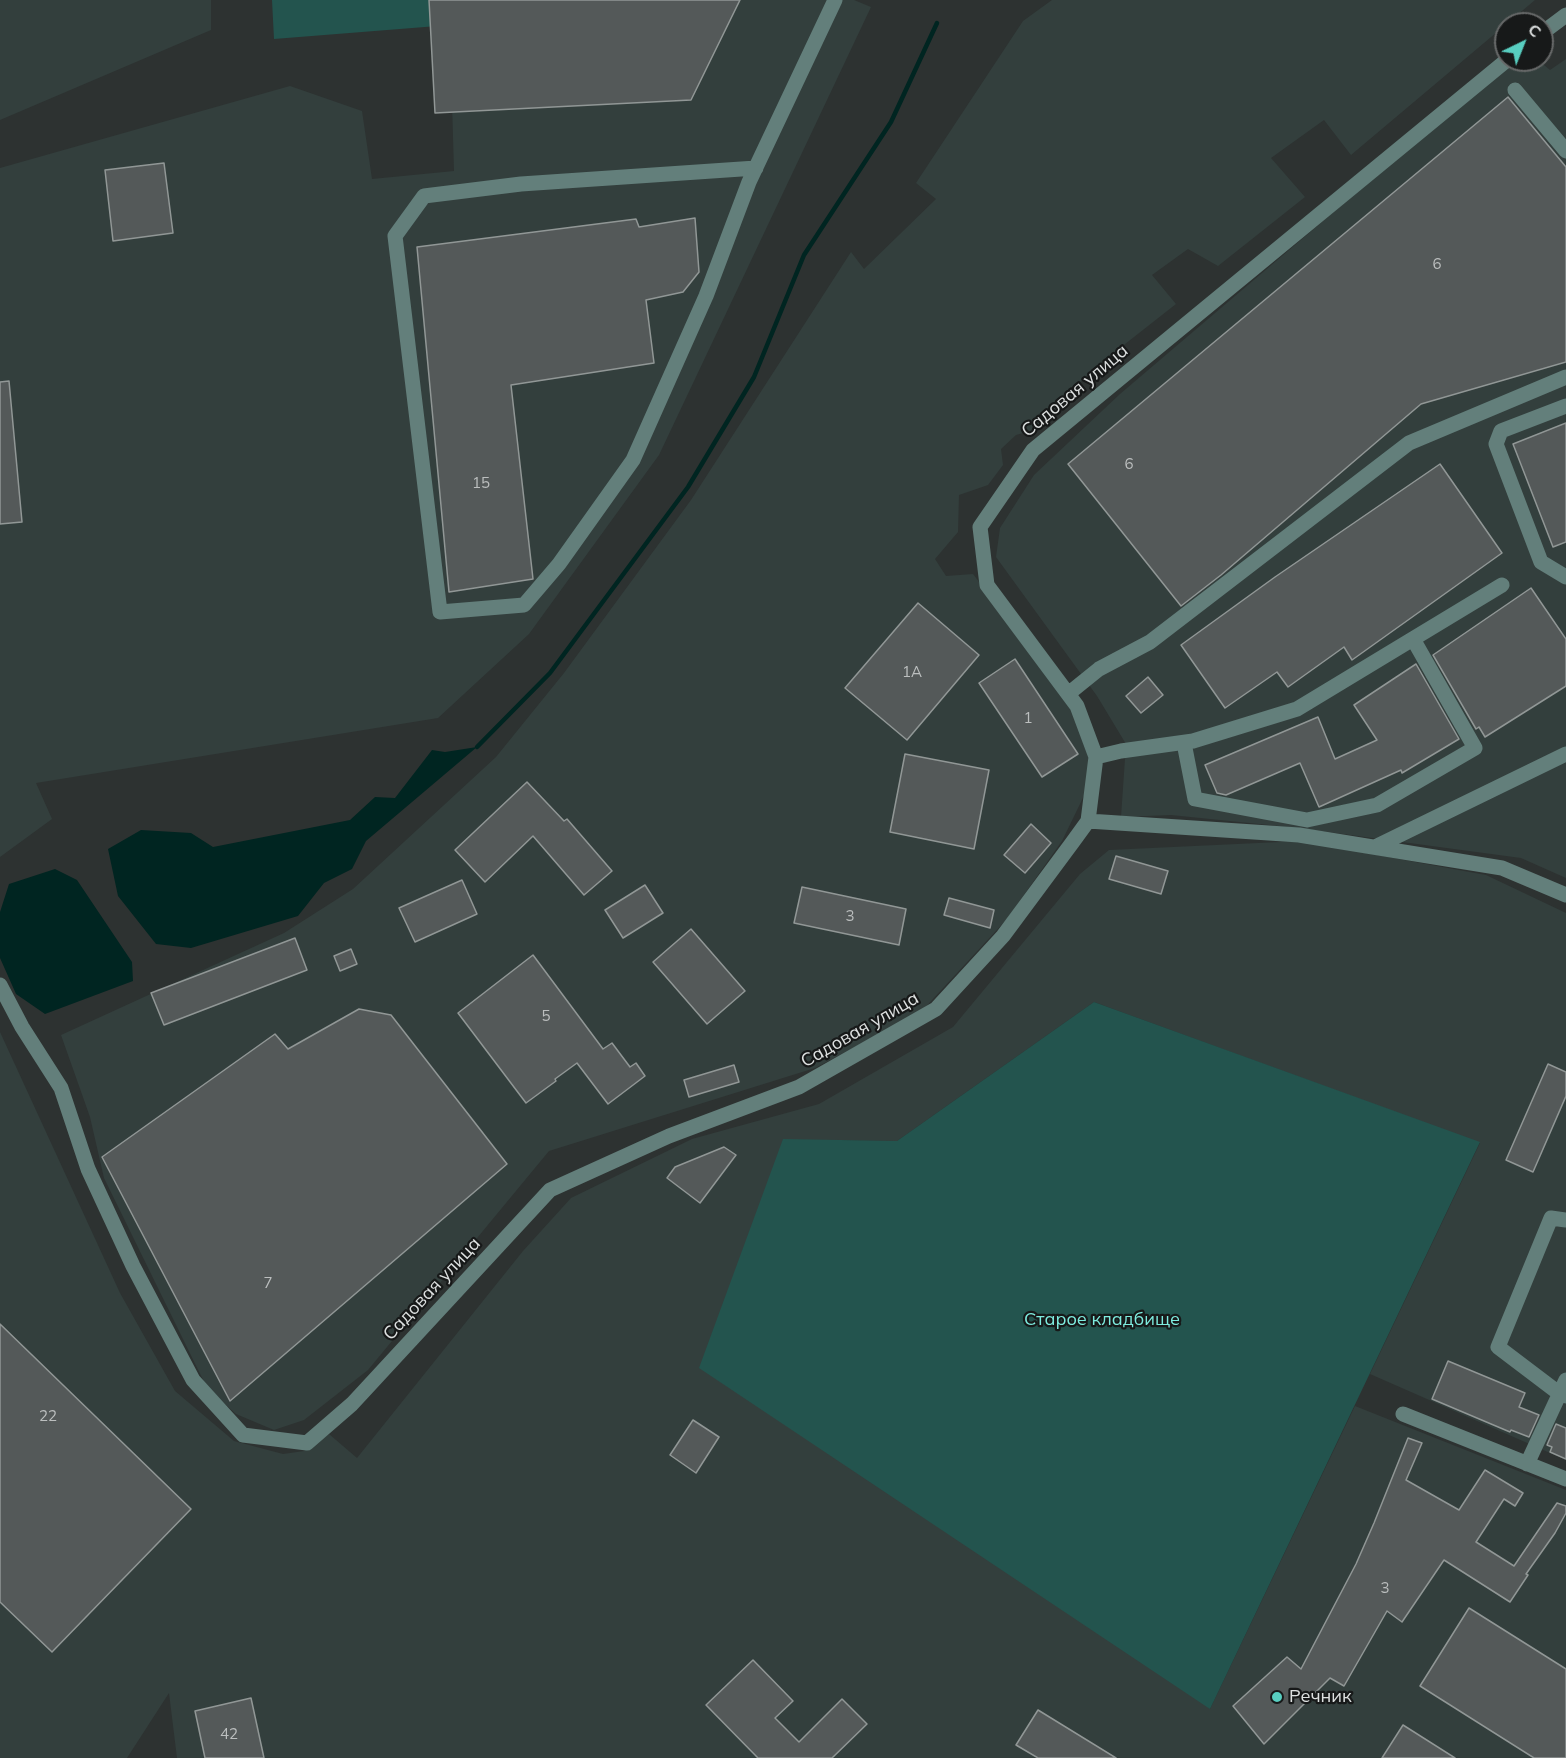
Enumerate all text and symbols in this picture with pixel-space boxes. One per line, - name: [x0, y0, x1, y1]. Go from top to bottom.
- north arrow: [1494, 12, 1554, 72]
- text: С: [1524, 19, 1546, 41]
- house number: 6: [1433, 255, 1441, 273]
- street label: Садовая улица: [1017, 340, 1133, 442]
- house number: 6: [1125, 455, 1133, 473]
- house number: 15: [472, 474, 490, 492]
- house number: 1А: [902, 663, 922, 681]
- house number: 1: [1024, 709, 1032, 727]
- house number: 3: [846, 907, 854, 925]
- street label: Садовая улица: [797, 988, 923, 1072]
- house number: 5: [542, 1007, 550, 1025]
- street label: Садовая улица: [379, 1233, 485, 1345]
- house number: 7: [264, 1274, 272, 1292]
- park label: Старое кладбище: [1024, 1309, 1180, 1331]
- house number: 22: [39, 1407, 57, 1425]
- house number: 3: [1381, 1579, 1389, 1597]
- place label: Речник: [1289, 1686, 1352, 1708]
- marker: Речник: [1270, 1690, 1284, 1704]
- house number: 42: [220, 1725, 238, 1743]

